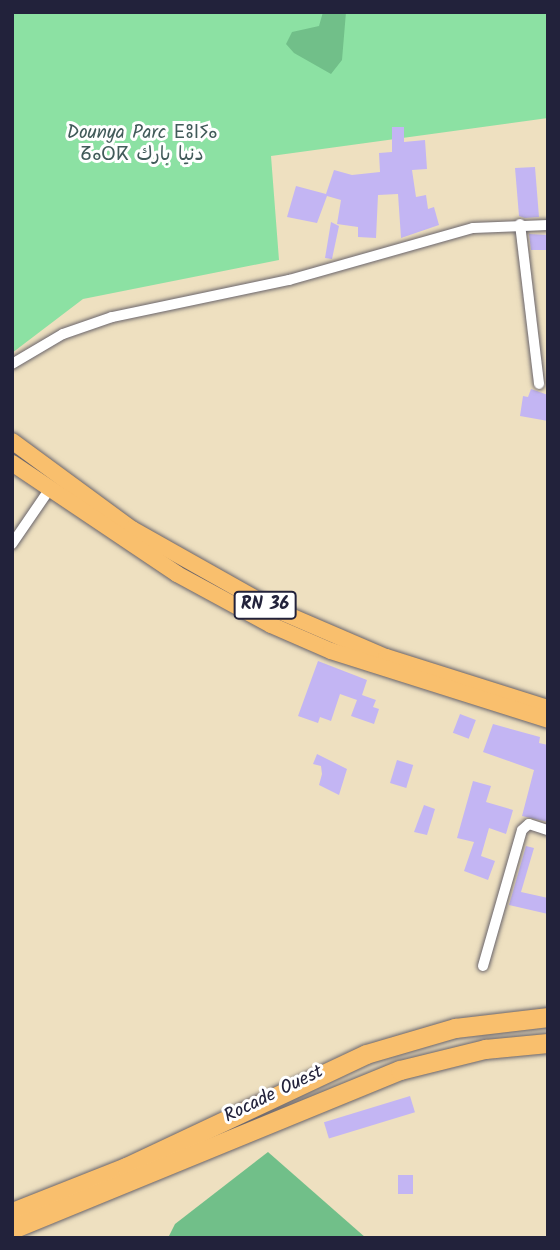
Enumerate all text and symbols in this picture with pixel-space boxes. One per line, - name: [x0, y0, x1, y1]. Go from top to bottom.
- park label: Dounya Parc ⴹⵓⵏⵢⴰ ⵒⴰⵔⴽ دنيا بارك: [67, 123, 217, 167]
- road number: RN 36: [233, 590, 296, 620]
- street label: Rocade Ouest: [221, 1061, 327, 1129]

